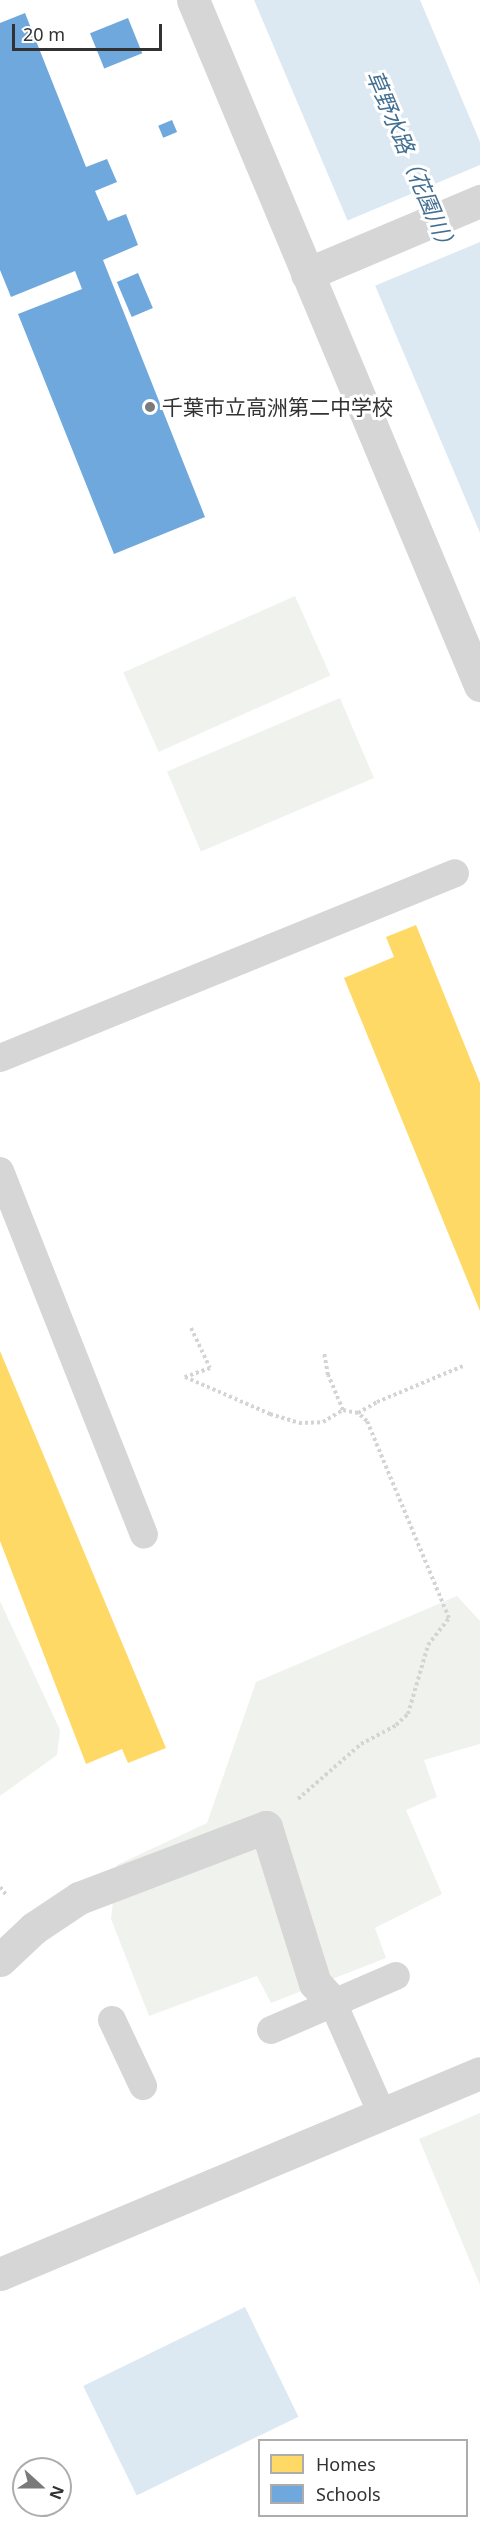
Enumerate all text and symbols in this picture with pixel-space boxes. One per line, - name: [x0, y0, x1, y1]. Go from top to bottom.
- scale bar: [15, 12, 165, 50]
- text: 20 m: [23, 22, 65, 46]
- water label: 草野水路（花園川）: [361, 66, 463, 258]
- place label: 千葉市立高洲第二中学校: [162, 394, 393, 420]
- marker: 千葉市立高洲第二中学校: [143, 400, 157, 414]
- legend: [258, 2439, 468, 2517]
- text: Homes: [316, 2452, 376, 2476]
- north arrow: [12, 2457, 72, 2517]
- text: Schools: [316, 2482, 381, 2506]
- text: N: [44, 2483, 70, 2503]

